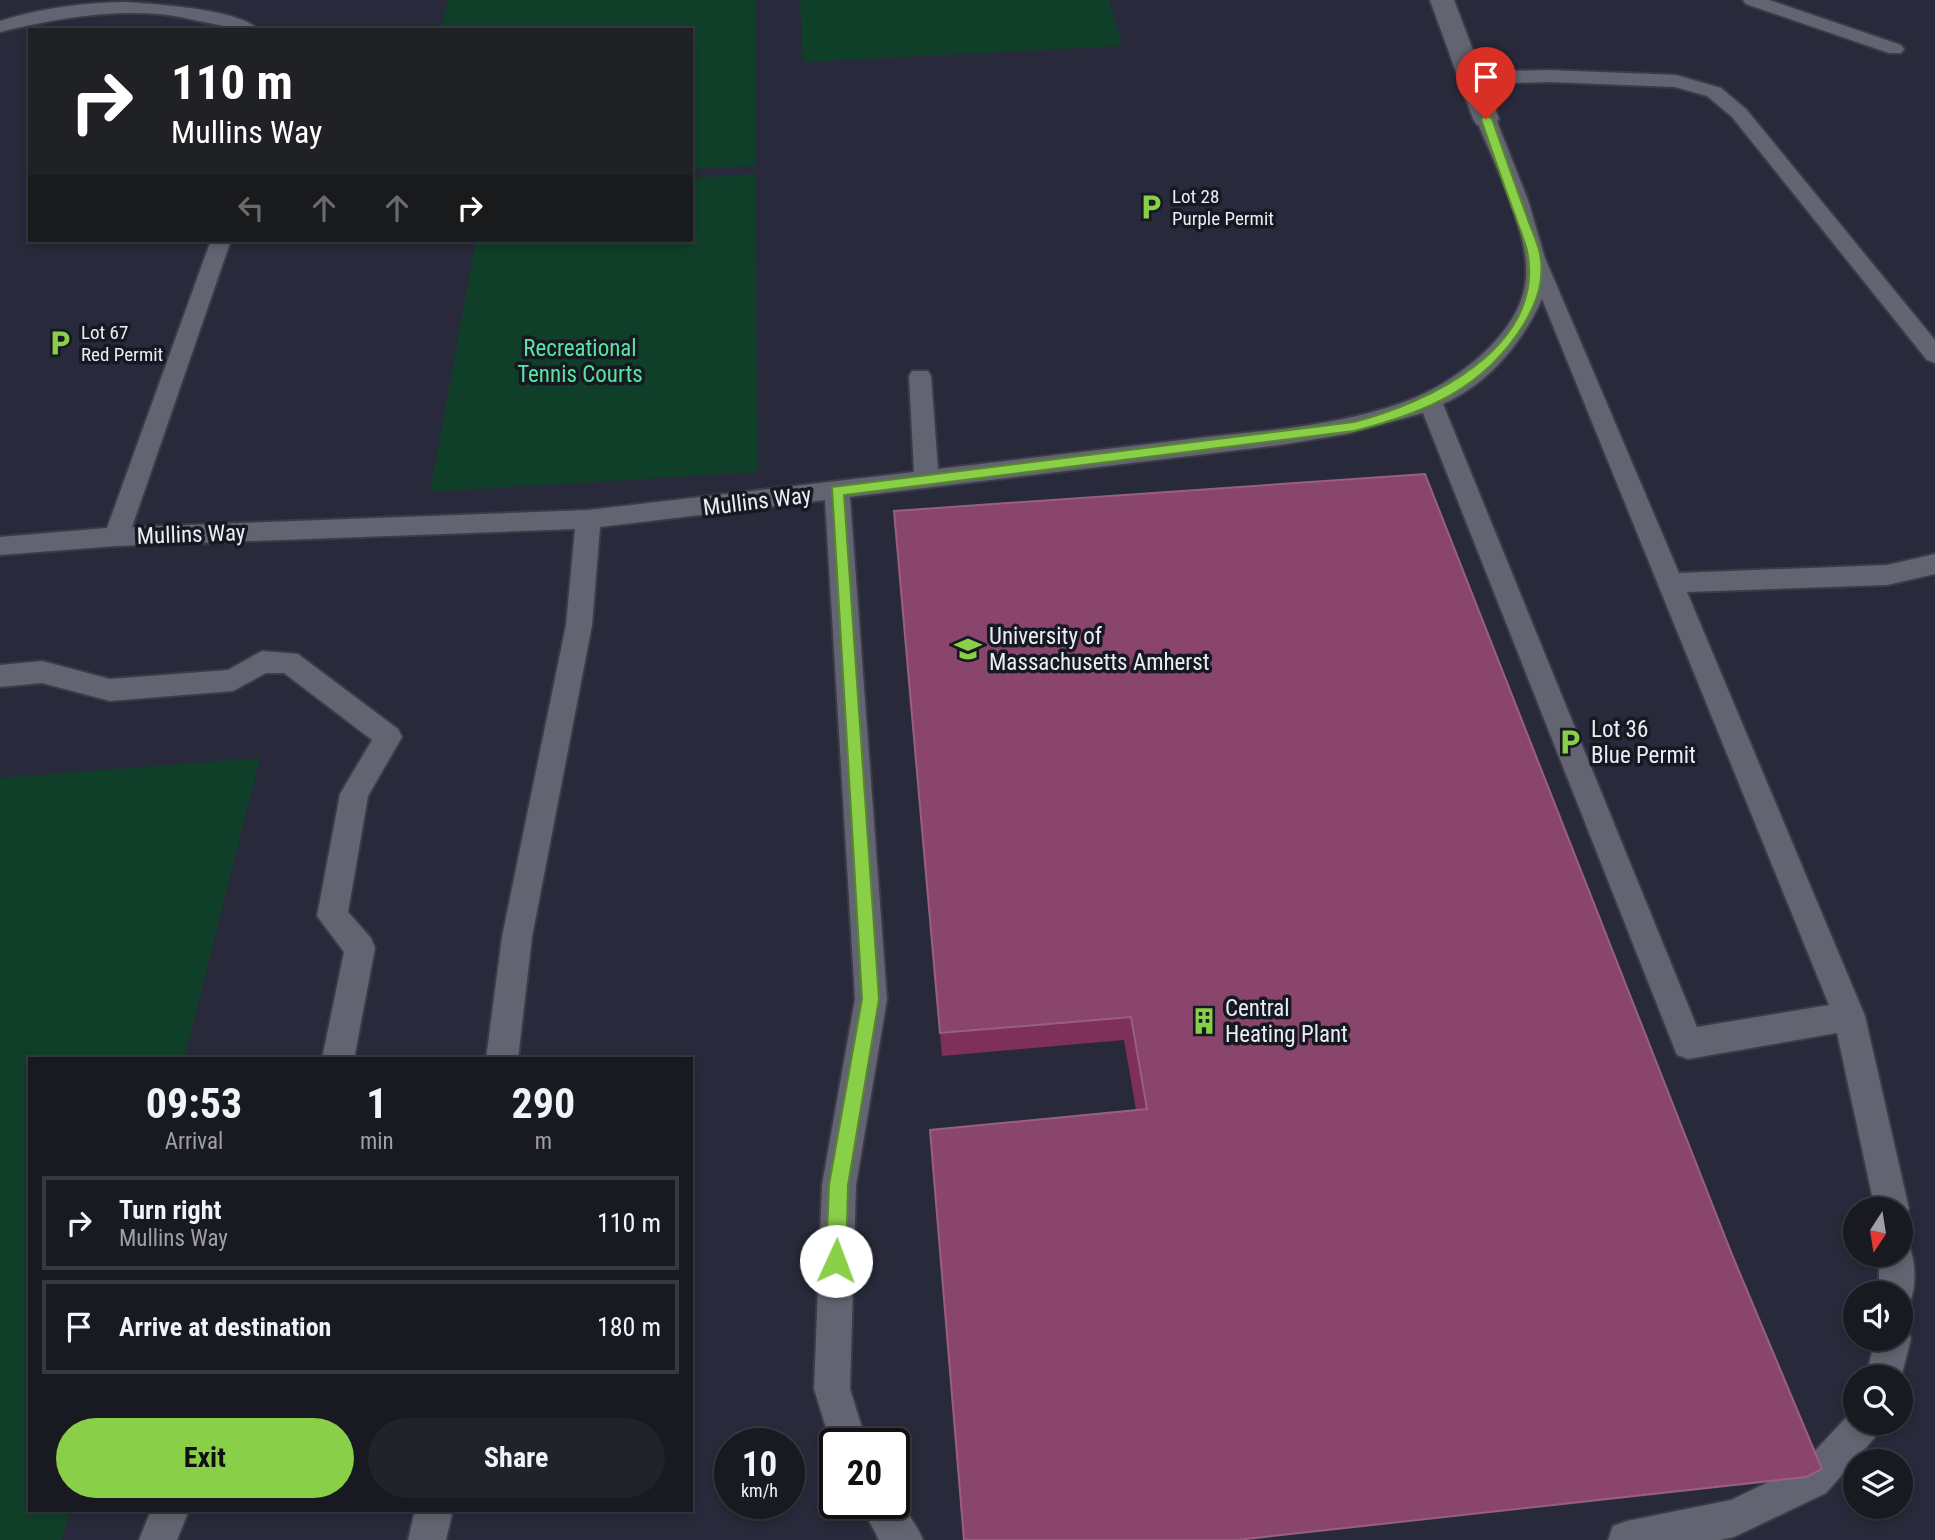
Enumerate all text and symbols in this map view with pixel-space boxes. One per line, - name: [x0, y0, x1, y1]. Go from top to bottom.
- pin: [1456, 47, 1516, 119]
- text: 110 m: [171, 54, 293, 111]
- icon: right: [56, 56, 147, 147]
- icon: arrive: [1467, 58, 1505, 96]
- text: Mullins Way: [171, 113, 322, 151]
- place label: Lot 28 Purple Permit: [1172, 185, 1274, 230]
- icon: left: [232, 189, 270, 227]
- icon: ahead: [305, 189, 343, 227]
- icon: ahead: [378, 189, 416, 227]
- icon: right: [451, 189, 489, 227]
- parking icon: Lot 28 Purple Permit: [1136, 192, 1166, 222]
- place label: Lot 67 Red Permit: [81, 321, 163, 366]
- parking icon: Lot 67 Red Permit: [45, 328, 75, 358]
- park label: Recreational Tennis Courts: [517, 335, 643, 388]
- street label: Mullins Way: [701, 481, 813, 522]
- street label: Mullins Way: [136, 519, 246, 550]
- place label: University of Massachusetts Amherst: [989, 623, 1210, 676]
- school or university icon: University of Massachusetts Amherst: [953, 634, 983, 664]
- place label: Lot 36 Blue Permit: [1591, 716, 1696, 769]
- parking icon: Lot 36 Blue Permit: [1555, 727, 1585, 757]
- place label: Central Heating Plant: [1225, 995, 1348, 1048]
- building icon: Central Heating Plant: [1189, 1006, 1219, 1036]
- text: 09:53: [146, 1079, 242, 1128]
- text: 1: [366, 1079, 387, 1128]
- text: 290: [511, 1079, 575, 1128]
- text: Arrival: [165, 1128, 223, 1155]
- text: min: [360, 1128, 394, 1155]
- text: m: [535, 1128, 552, 1155]
- text: Turn right: [119, 1195, 221, 1225]
- north arrow: [1843, 1197, 1913, 1267]
- map controls: [1843, 1197, 1913, 1519]
- icon: right: [60, 1204, 98, 1242]
- text: 110 m: [597, 1208, 661, 1238]
- position arrow: [799, 1224, 873, 1298]
- text: Mullins Way: [119, 1225, 228, 1252]
- button: sound: [1843, 1281, 1913, 1351]
- icon: arrive: [60, 1308, 98, 1346]
- text: Arrive at destination: [119, 1312, 331, 1342]
- text: 180 m: [597, 1312, 661, 1342]
- button: search: [1843, 1365, 1913, 1435]
- button: Exit: [56, 1418, 354, 1498]
- button: Share: [368, 1418, 665, 1498]
- speed limit sign: 20: [819, 1428, 910, 1519]
- text: 10: [742, 1444, 777, 1485]
- button: layers: [1843, 1449, 1913, 1519]
- text: km/h: [741, 1480, 778, 1501]

